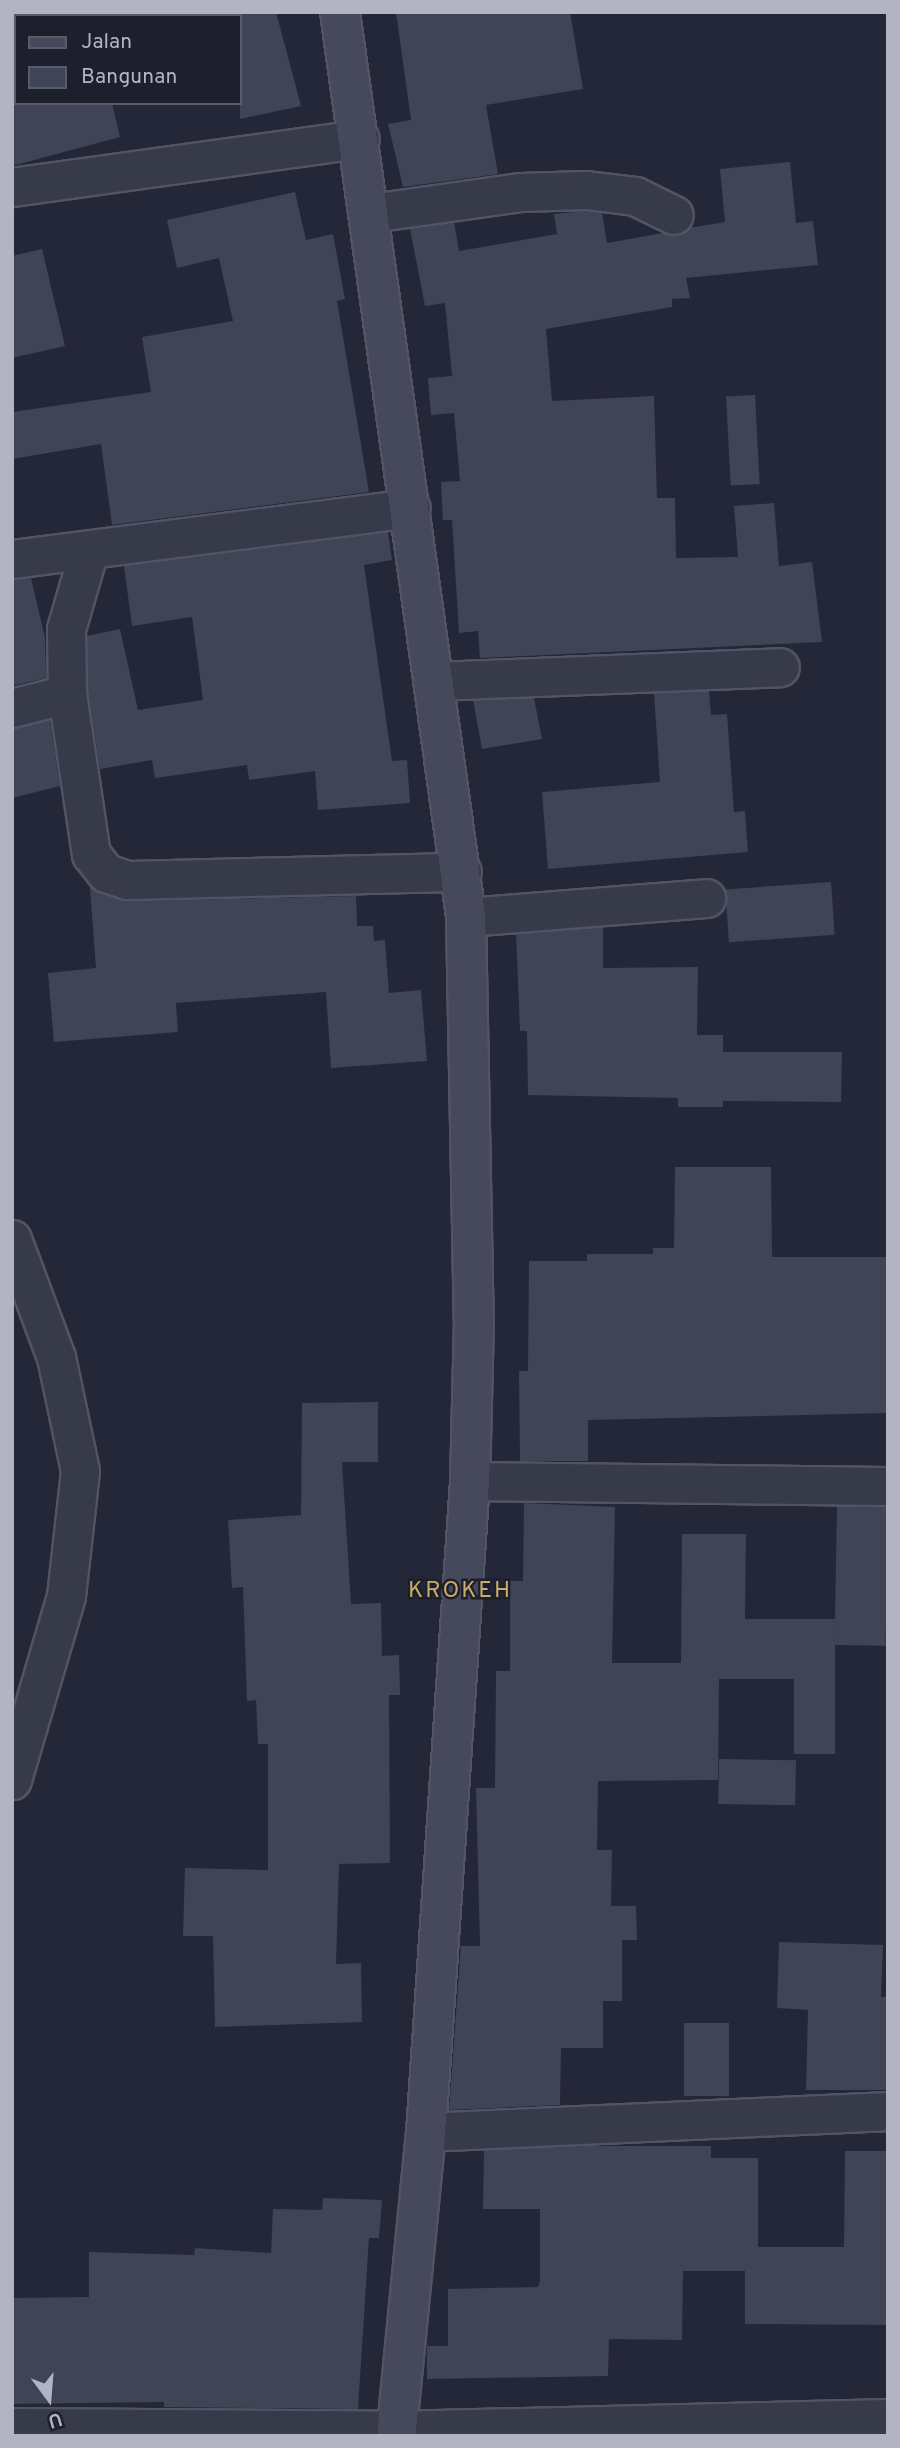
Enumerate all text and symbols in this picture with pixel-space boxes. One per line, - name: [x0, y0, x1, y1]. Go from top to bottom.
- legend: [14, 14, 242, 105]
- text: Jalan: [81, 29, 132, 56]
- text: Bangunan: [81, 64, 177, 91]
- district label: KROKEH: [409, 1578, 511, 1606]
- north arrow: [14, 2364, 84, 2434]
- text: U: [45, 2406, 65, 2433]

